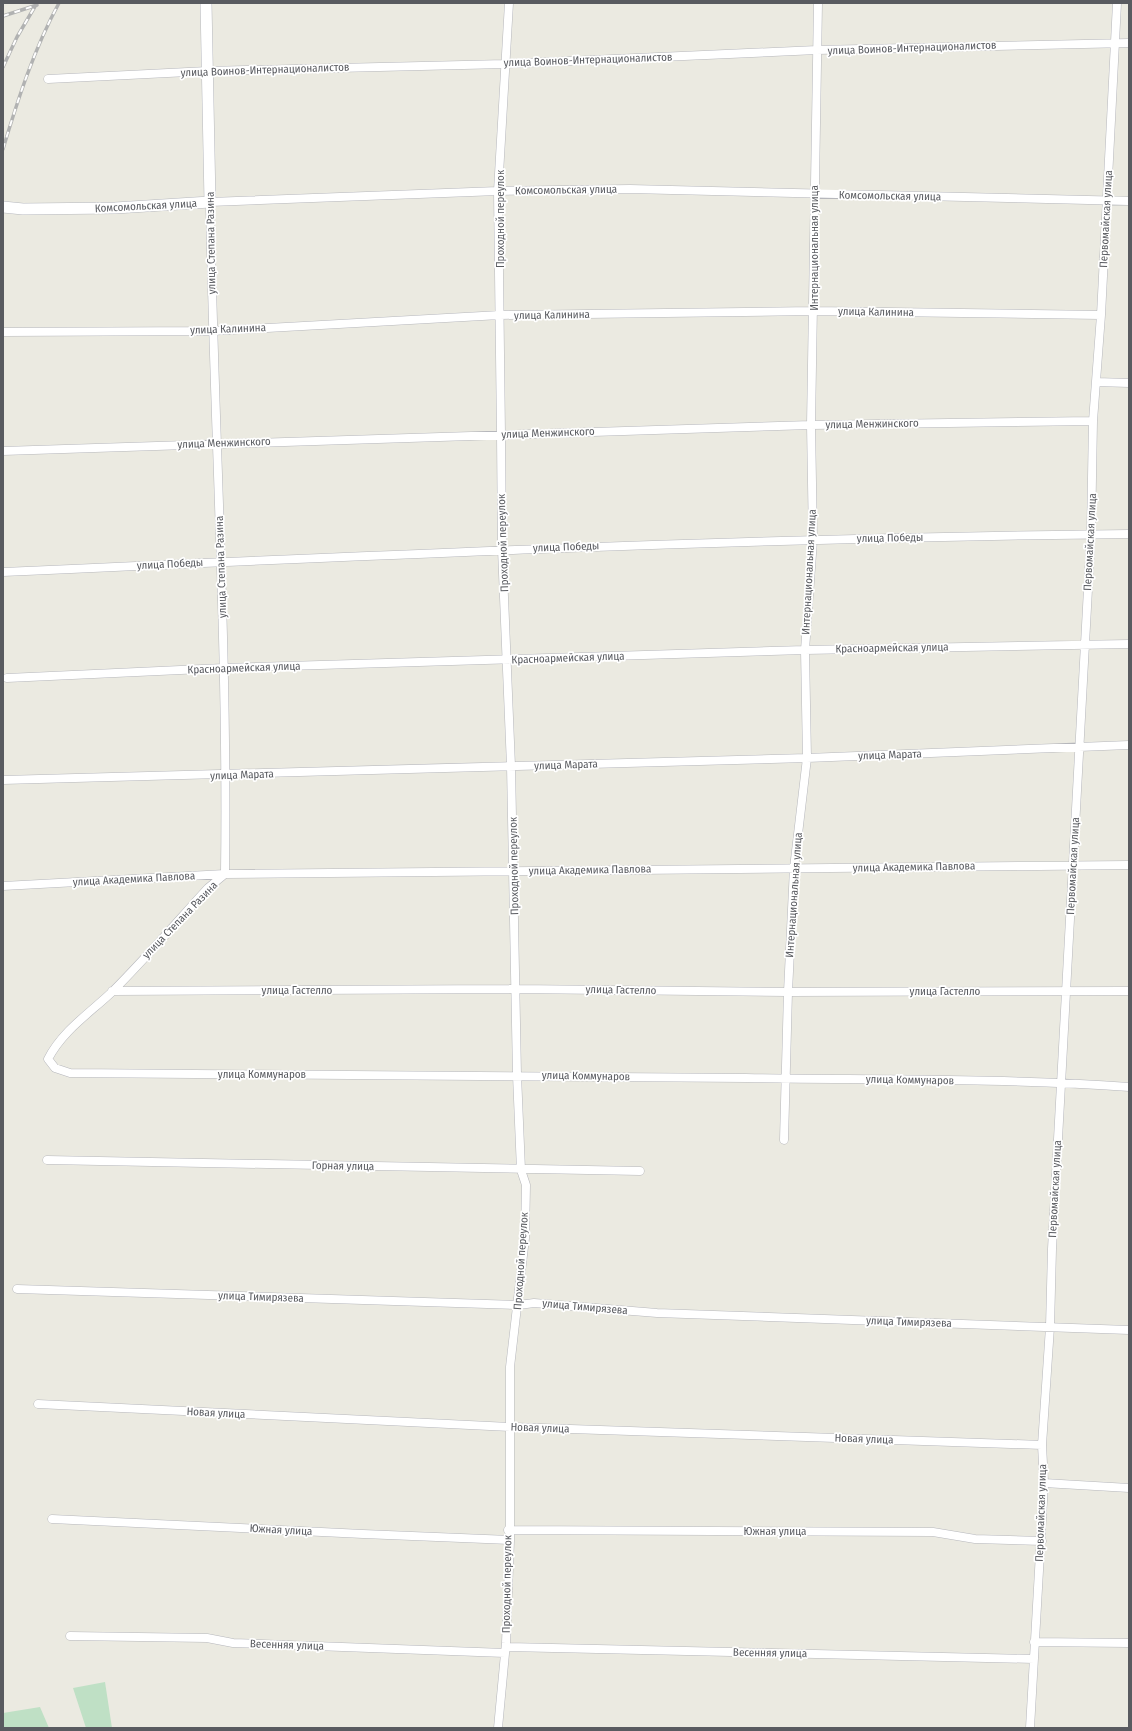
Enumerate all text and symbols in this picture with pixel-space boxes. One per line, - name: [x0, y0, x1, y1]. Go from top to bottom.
- street label: улица Воинов-Интернационалистов: [827, 39, 997, 57]
- street label: улица Воинов-Интернационалистов: [503, 51, 673, 69]
- street label: улица Воинов-Интернационалистов: [180, 61, 350, 79]
- street label: Проходной переулок: [494, 169, 507, 268]
- street label: Первомайская улица: [1097, 170, 1115, 268]
- street label: Комсомольская улица: [515, 183, 617, 197]
- street label: Интернациональная улица: [808, 185, 821, 311]
- street label: Комсомольская улица: [839, 189, 941, 203]
- street label: улица Степана Разина: [204, 192, 218, 294]
- street label: Комсомольская улица: [95, 197, 197, 215]
- street label: улица Калинина: [838, 305, 914, 319]
- street label: улица Калинина: [514, 308, 590, 322]
- street label: улица Калинина: [190, 321, 266, 337]
- street label: улица Менжинского: [825, 417, 919, 431]
- street label: улица Менжинского: [501, 425, 595, 441]
- street label: улица Менжинского: [177, 435, 271, 451]
- street label: Проходной переулок: [495, 493, 511, 592]
- street label: Первомайская улица: [1081, 493, 1099, 591]
- street label: Интернациональная улица: [799, 509, 819, 635]
- street label: улица Степана Разина: [213, 516, 229, 618]
- street label: улица Победы: [857, 531, 923, 545]
- street label: улица Победы: [533, 539, 599, 555]
- street label: улица Победы: [136, 556, 204, 572]
- street label: Красноармейская улица: [835, 641, 949, 655]
- street label: Красноармейская улица: [511, 650, 625, 666]
- street label: Красноармейская улица: [187, 660, 301, 676]
- street label: улица Марата: [858, 747, 922, 763]
- street label: улица Марата: [534, 757, 598, 773]
- street label: улица Марата: [210, 767, 274, 783]
- street label: Проходной переулок: [507, 816, 521, 915]
- street label: Первомайская улица: [1064, 817, 1082, 915]
- street label: Интернациональная улица: [783, 832, 805, 958]
- street label: улица Академика Павлова: [853, 859, 975, 875]
- street label: улица Академика Павлова: [529, 862, 651, 878]
- street label: улица Академика Павлова: [72, 869, 196, 889]
- street label: улица Степана Разина: [140, 879, 220, 961]
- street label: улица Гастелло: [585, 983, 657, 997]
- street label: улица Гастелло: [262, 984, 333, 997]
- street label: улица Гастелло: [910, 985, 981, 998]
- street label: улица Коммунаров: [218, 1068, 306, 1081]
- street label: улица Коммунаров: [542, 1069, 630, 1083]
- street label: улица Коммунаров: [866, 1073, 954, 1087]
- street label: Первомайская улица: [1046, 1140, 1064, 1238]
- street label: Горная улица: [312, 1159, 374, 1173]
- street label: Проходной переулок: [511, 1211, 531, 1310]
- street label: улица Тимирязева: [218, 1289, 304, 1305]
- street label: улица Тимирязева: [542, 1297, 628, 1317]
- street label: улица Тимирязева: [866, 1314, 952, 1330]
- street label: Новая улица: [186, 1405, 246, 1421]
- street label: Новая улица: [510, 1420, 570, 1436]
- street label: Новая улица: [834, 1431, 894, 1447]
- street label: Первомайская улица: [1033, 1464, 1049, 1562]
- street label: Южная улица: [249, 1522, 313, 1538]
- street label: Южная улица: [744, 1525, 806, 1538]
- street label: Проходной переулок: [500, 1534, 514, 1633]
- street label: Весенняя улица: [250, 1637, 324, 1653]
- street label: Весенняя улица: [733, 1646, 807, 1660]

